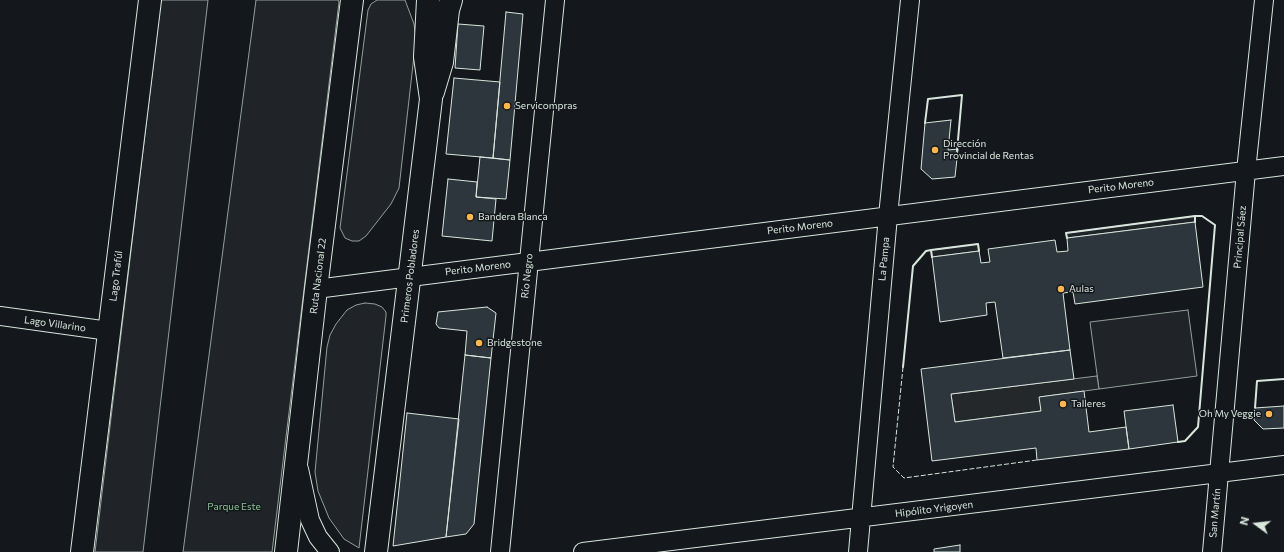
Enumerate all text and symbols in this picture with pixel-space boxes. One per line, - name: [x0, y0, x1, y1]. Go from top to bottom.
- place label: Servicompras: [515, 100, 577, 112]
- marker: Servicompras: [502, 101, 512, 111]
- place label: Dirección Provincial de Rentas: [943, 138, 1034, 162]
- marker: Dirección Provincial de Rentas: [930, 145, 940, 155]
- street label: Perito Moreno: [1087, 176, 1155, 196]
- street label: Principal Sáez: [1231, 205, 1249, 269]
- place label: Bandera Blanca: [478, 211, 548, 223]
- marker: Bandera Blanca: [465, 212, 475, 222]
- street label: Perito Moreno: [766, 217, 834, 237]
- street label: Primeros Pobladores: [398, 229, 422, 323]
- street label: La Pampa: [876, 236, 892, 282]
- street label: Ruta Nacional 22: [307, 237, 329, 315]
- street label: Lago Trafúl: [107, 250, 125, 302]
- street label: Río Negro: [519, 253, 535, 299]
- street label: Perito Moreno: [444, 258, 512, 278]
- place label: Aulas: [1069, 283, 1094, 295]
- marker: Aulas: [1056, 284, 1066, 294]
- street label: Lago Villarino: [23, 314, 87, 334]
- place label: Bridgestone: [487, 337, 542, 349]
- marker: Bridgestone: [474, 338, 484, 348]
- place label: Talleres: [1071, 398, 1106, 410]
- marker: Talleres: [1058, 399, 1068, 409]
- place label: Oh My Veggie: [1199, 408, 1261, 420]
- marker: Oh My Veggie: [1264, 409, 1274, 419]
- street label: San Martín: [1207, 488, 1223, 538]
- street label: Hipólito Yrigoyen: [894, 498, 974, 520]
- park label: Parque Este: [207, 501, 261, 513]
- north arrow: [1236, 504, 1276, 544]
- text: N: [1237, 515, 1251, 526]

